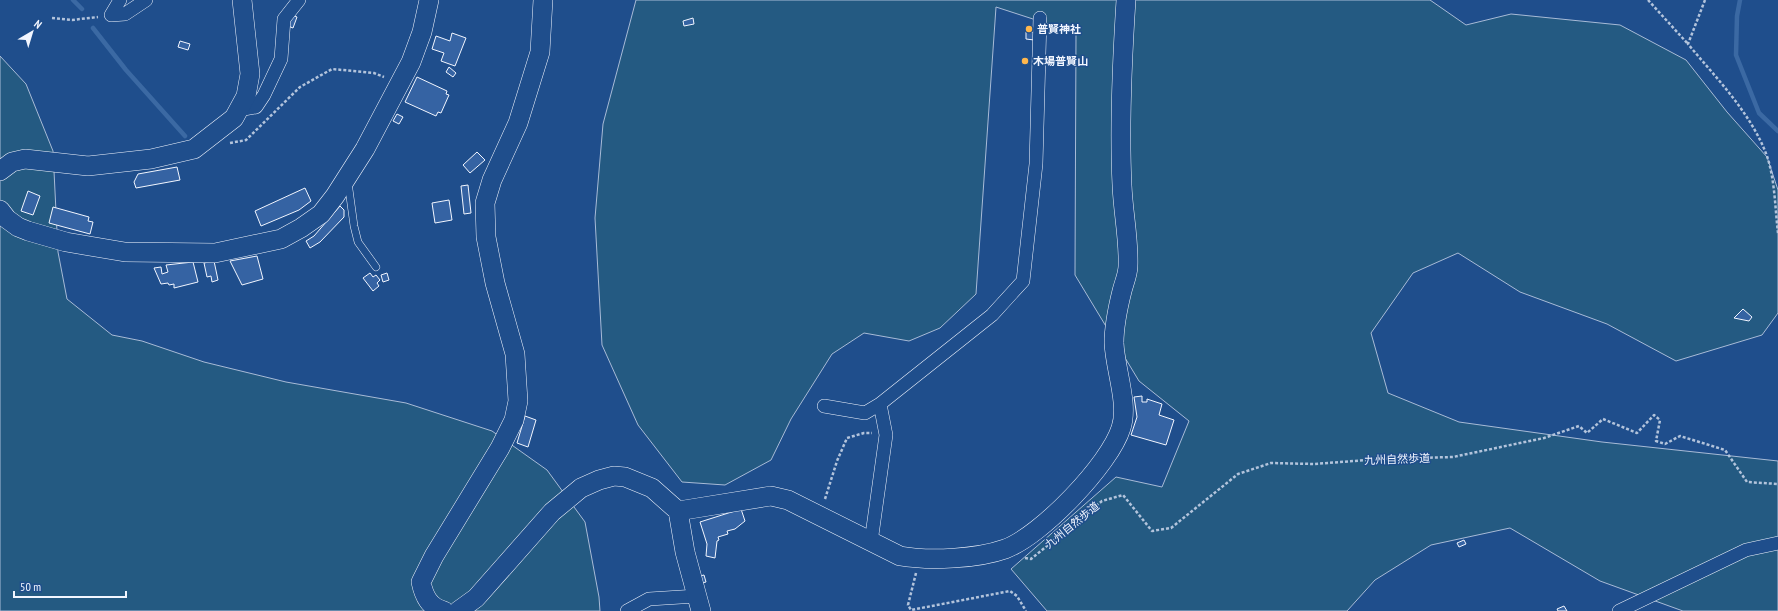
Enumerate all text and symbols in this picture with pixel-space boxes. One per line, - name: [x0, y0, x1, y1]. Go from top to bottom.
- north arrow: [12, 12, 52, 52]
- text: N: [32, 17, 45, 31]
- place label: 普賢神社: [1037, 22, 1081, 36]
- marker: 普賢神社: [1024, 24, 1034, 34]
- place label: 木場普賢山: [1033, 54, 1088, 68]
- marker: 木場普賢山: [1020, 56, 1030, 66]
- street label: 九州自然歩道: [1364, 451, 1430, 467]
- street label: 九州自然歩道: [1042, 499, 1102, 551]
- scale bar: [14, 573, 126, 599]
- text: 50 m: [20, 579, 41, 594]

